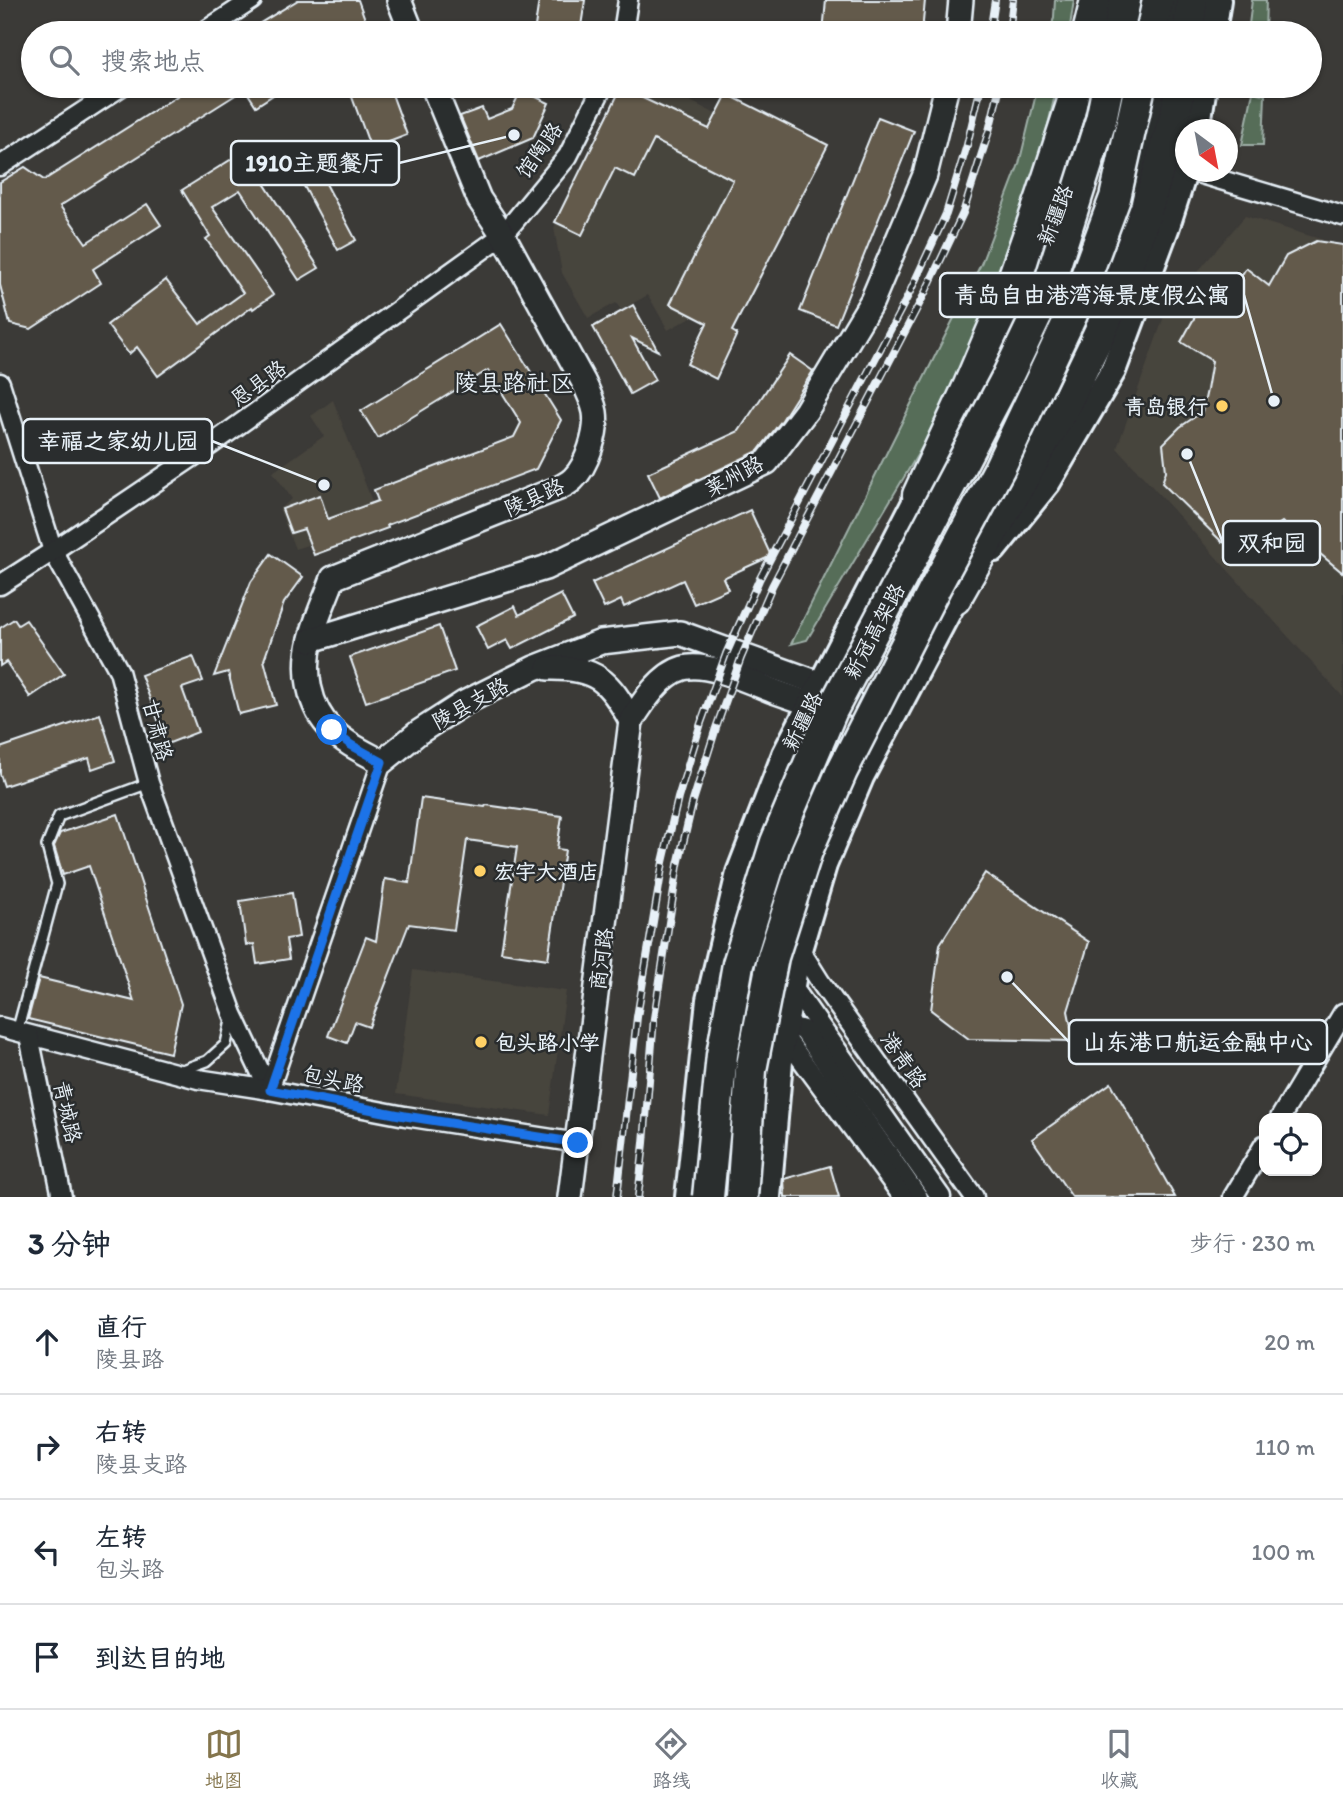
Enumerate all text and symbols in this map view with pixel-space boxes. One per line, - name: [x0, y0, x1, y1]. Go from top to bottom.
- search box: [21, 21, 1322, 98]
- icon: search: [45, 41, 83, 79]
- text: 搜索地点: [101, 45, 205, 77]
- street label: 馆陶路: [511, 117, 567, 183]
- north arrow: [1175, 119, 1238, 182]
- callout: 1910主题餐厅: [231, 141, 399, 185]
- text: 1910主题餐厅: [245, 149, 385, 177]
- street label: 新疆路: [1032, 181, 1078, 249]
- callout: 青岛自由港湾海景度假公寓: [940, 273, 1244, 317]
- text: 青岛自由港湾海景度假公寓: [954, 281, 1230, 309]
- street label: 恩县路: [225, 354, 291, 412]
- district label: 陵县路社区: [454, 368, 574, 397]
- place label: 青岛银行: [1124, 394, 1208, 419]
- marker: 青岛银行: [1214, 398, 1230, 414]
- callout: 幸福之家幼儿园: [23, 419, 212, 463]
- text: 幸福之家幼儿园: [38, 427, 199, 455]
- street label: 莱州路: [700, 450, 768, 502]
- street label: 陵县路: [500, 473, 568, 521]
- callout: 双和园: [1223, 521, 1320, 565]
- text: 双和园: [1238, 529, 1307, 557]
- street label: 新冠高架路: [838, 579, 910, 683]
- street label: 陵县支路: [427, 672, 513, 734]
- street label: 新疆路: [777, 687, 827, 755]
- street label: 甘肃路: [138, 696, 178, 764]
- route start: [316, 714, 347, 745]
- place label: 宏宇大酒店: [494, 859, 599, 884]
- marker: 宏宇大酒店: [472, 863, 488, 879]
- street label: 商河路: [585, 926, 617, 992]
- callout: 山东港口航运金融中心: [1069, 1020, 1327, 1064]
- street label: 港青路: [876, 1027, 932, 1093]
- text: 山东港口航运金融中心: [1083, 1028, 1313, 1056]
- place label: 包头路小学: [495, 1030, 600, 1055]
- marker: 包头路小学: [473, 1034, 489, 1050]
- street label: 包头路: [300, 1061, 366, 1097]
- street label: 青城路: [49, 1079, 87, 1145]
- map controls: [1259, 1113, 1322, 1176]
- button: locate: [1259, 1113, 1322, 1176]
- route end: [562, 1127, 593, 1158]
- text: 3 分钟: [28, 1225, 111, 1262]
- text: 步行 · 230 m: [1190, 1229, 1315, 1257]
- text: 直行: [95, 1311, 147, 1343]
- icon: ahead: [28, 1323, 66, 1361]
- text: 20 m: [1264, 1328, 1315, 1356]
- text: 陵县路: [95, 1345, 164, 1373]
- text: 右转: [95, 1416, 147, 1448]
- icon: right: [28, 1428, 66, 1466]
- text: 110 m: [1255, 1433, 1315, 1461]
- text: 陵县支路: [95, 1450, 187, 1478]
- text: 左转: [95, 1521, 147, 1553]
- icon: left: [28, 1533, 66, 1571]
- text: 100 m: [1251, 1538, 1315, 1566]
- text: 包头路: [95, 1555, 164, 1583]
- icon: arrive: [28, 1638, 66, 1676]
- text: 到达目的地: [95, 1642, 225, 1674]
- tab: 地图: [205, 1725, 243, 1792]
- tab: 路线: [652, 1725, 690, 1792]
- tab: 收藏: [1100, 1725, 1138, 1792]

